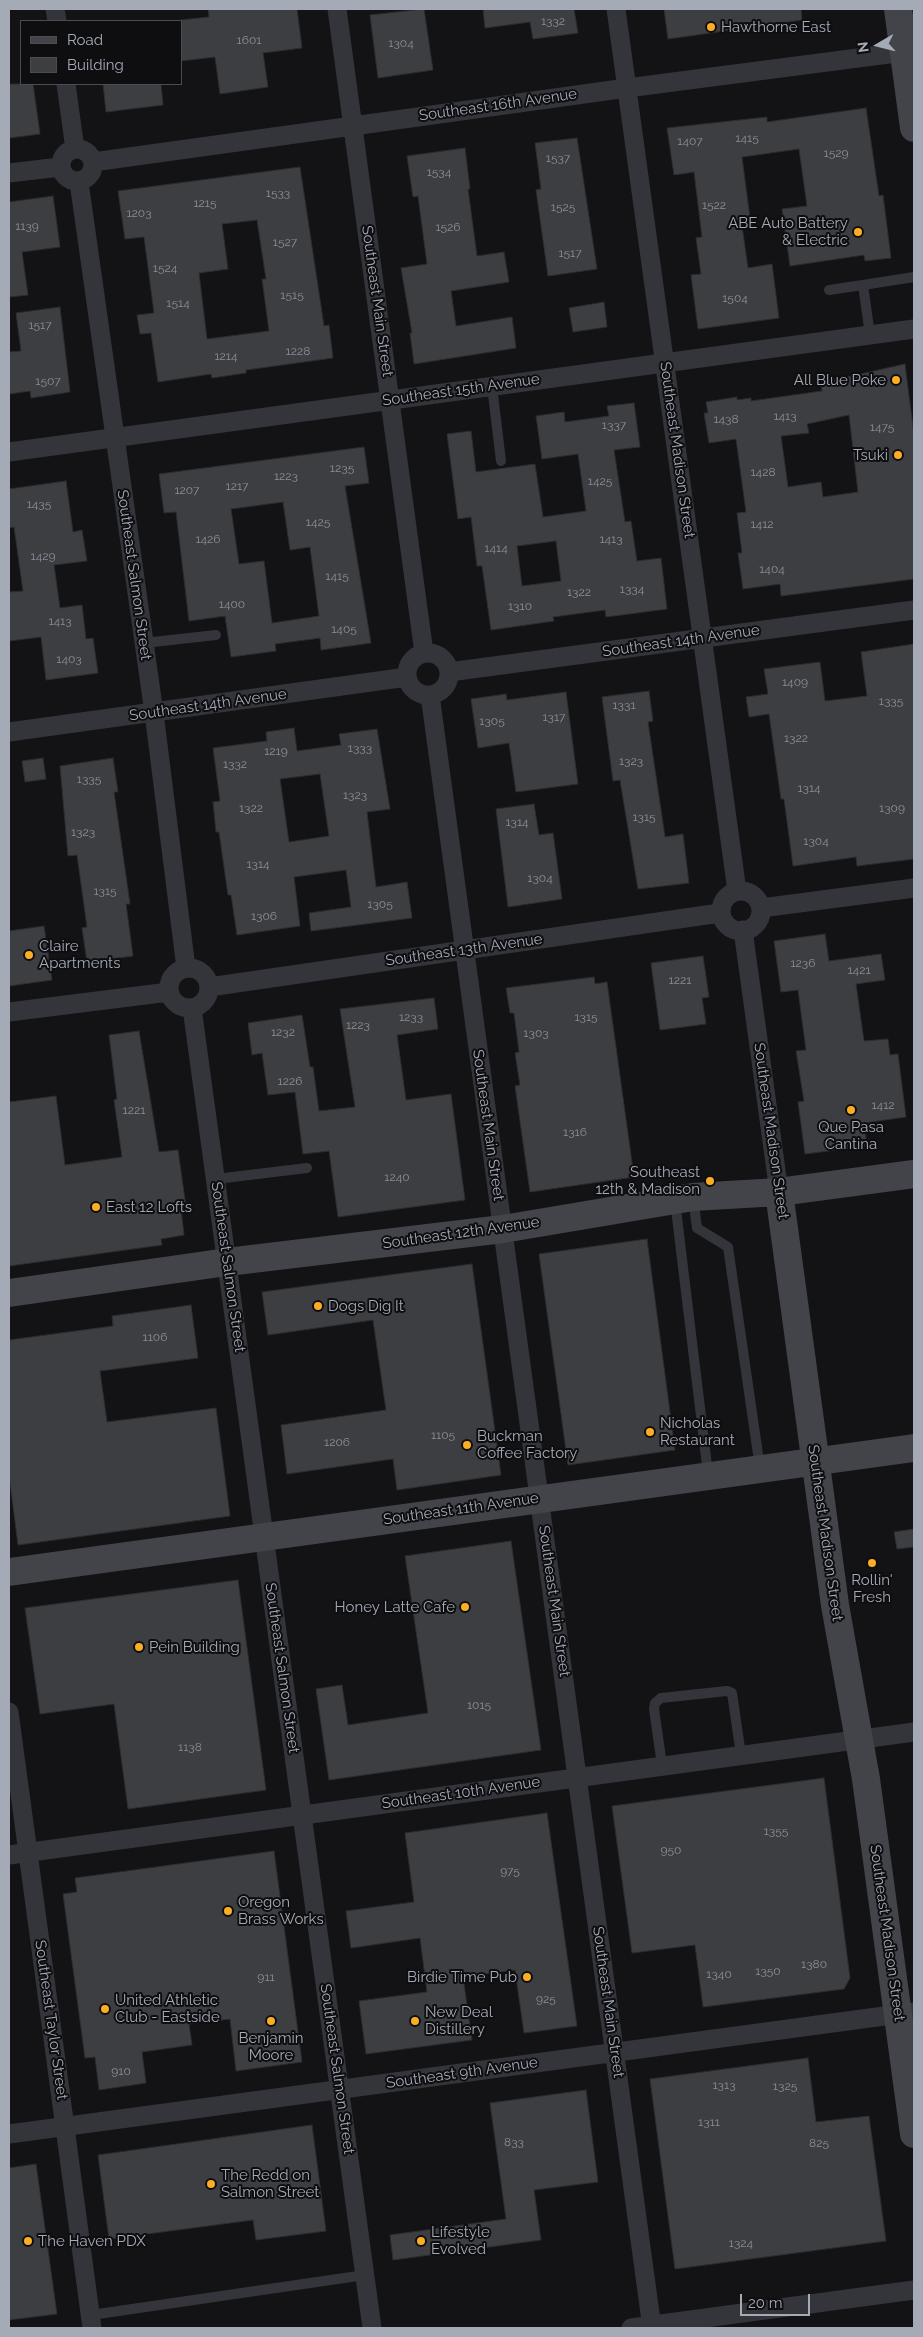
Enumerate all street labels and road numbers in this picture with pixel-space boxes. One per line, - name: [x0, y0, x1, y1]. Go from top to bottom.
- street label: Southeast 16th Avenue: [418, 85, 578, 125]
- street label: Southeast Main Street: [357, 224, 397, 378]
- street label: Southeast Madison Street: [656, 361, 698, 539]
- street label: Southeast 15th Avenue: [381, 370, 541, 410]
- street label: Southeast Salmon Street: [113, 489, 155, 661]
- street label: Southeast 14th Avenue: [601, 621, 761, 661]
- street label: Southeast 14th Avenue: [128, 685, 288, 725]
- street label: Southeast 13th Avenue: [384, 930, 544, 970]
- street label: Southeast Madison Street: [750, 1042, 792, 1220]
- street label: Southeast Main Street: [468, 1048, 508, 1202]
- street label: Southeast Salmon Street: [207, 1181, 249, 1353]
- street label: Southeast 12th Avenue: [381, 1213, 541, 1253]
- street label: Southeast Madison Street: [804, 1444, 846, 1622]
- street label: Southeast 11th Avenue: [382, 1489, 540, 1529]
- street label: Southeast Main Street: [534, 1524, 574, 1678]
- street label: Southeast Salmon Street: [261, 1582, 303, 1754]
- street label: Southeast 10th Avenue: [381, 1773, 541, 1813]
- street label: Southeast Madison Street: [866, 1844, 908, 2022]
- street label: Southeast Main Street: [588, 1925, 628, 2079]
- street label: Southeast Taylor Street: [31, 1939, 71, 2101]
- street label: Southeast Salmon Street: [316, 1983, 358, 2155]
- street label: Southeast 9th Avenue: [385, 2053, 539, 2093]

